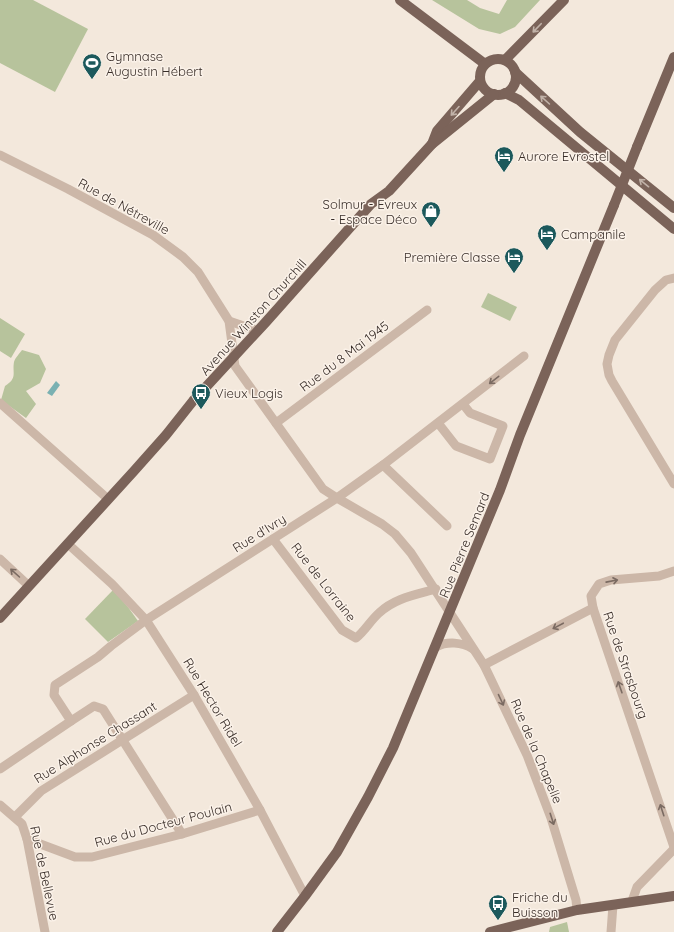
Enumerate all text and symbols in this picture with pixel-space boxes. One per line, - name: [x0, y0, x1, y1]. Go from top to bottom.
- one-way arrow: [532, 23, 541, 33]
- place label: Gymnase Augustin Hébert: [106, 48, 203, 79]
- sports icon: Gymnase Augustin Hébert: [81, 52, 103, 80]
- one-way arrow: [539, 95, 550, 104]
- one-way arrow: [450, 106, 460, 116]
- hotel icon: Aurore Evrostel: [493, 145, 515, 173]
- place label: Aurore Evrostel: [518, 148, 609, 164]
- street label: Rue de Nétreville: [76, 174, 172, 238]
- one-way arrow: [638, 179, 649, 188]
- place label: Solmur - Evreux - Espace Déco: [323, 196, 417, 227]
- shop icon: Solmur - Evreux - Espace Déco: [420, 200, 442, 228]
- hotel icon: Campanile: [536, 223, 558, 251]
- place label: Campanile: [561, 226, 625, 242]
- hotel icon: Première Classe: [503, 246, 525, 274]
- place label: Première Classe: [404, 249, 500, 265]
- street label: Avenue Winston Churchill: [197, 256, 309, 378]
- street label: Rue du 8 Mai 1945: [296, 317, 392, 395]
- one-way arrow: [488, 376, 499, 384]
- bus stop icon: Vieux Logis: [190, 382, 212, 410]
- place label: Vieux Logis: [215, 385, 283, 401]
- street label: Rue Pierre Semard: [436, 490, 492, 600]
- street label: Rue d'Ivry: [229, 510, 289, 556]
- street label: Rue de Lorraine: [288, 539, 360, 625]
- one-way arrow: [9, 568, 20, 577]
- one-way arrow: [605, 577, 618, 585]
- street label: Rue de Strasbourg: [600, 609, 652, 721]
- one-way arrow: [552, 623, 564, 630]
- street label: Rue Hector Ridel: [180, 655, 246, 749]
- one-way arrow: [615, 681, 623, 693]
- one-way arrow: [498, 693, 505, 705]
- street label: Rue de la Chapelle: [508, 696, 566, 806]
- street label: Rue Alphonse Chassant: [31, 698, 159, 786]
- street label: Rue du Docteur Poulain: [93, 798, 233, 850]
- one-way arrow: [657, 804, 665, 816]
- one-way arrow: [548, 813, 556, 825]
- street label: Rue de Bellevue: [27, 824, 63, 922]
- place label: Friche du Buisson: [512, 889, 568, 920]
- bus stop icon: Friche du Buisson: [487, 893, 509, 921]

